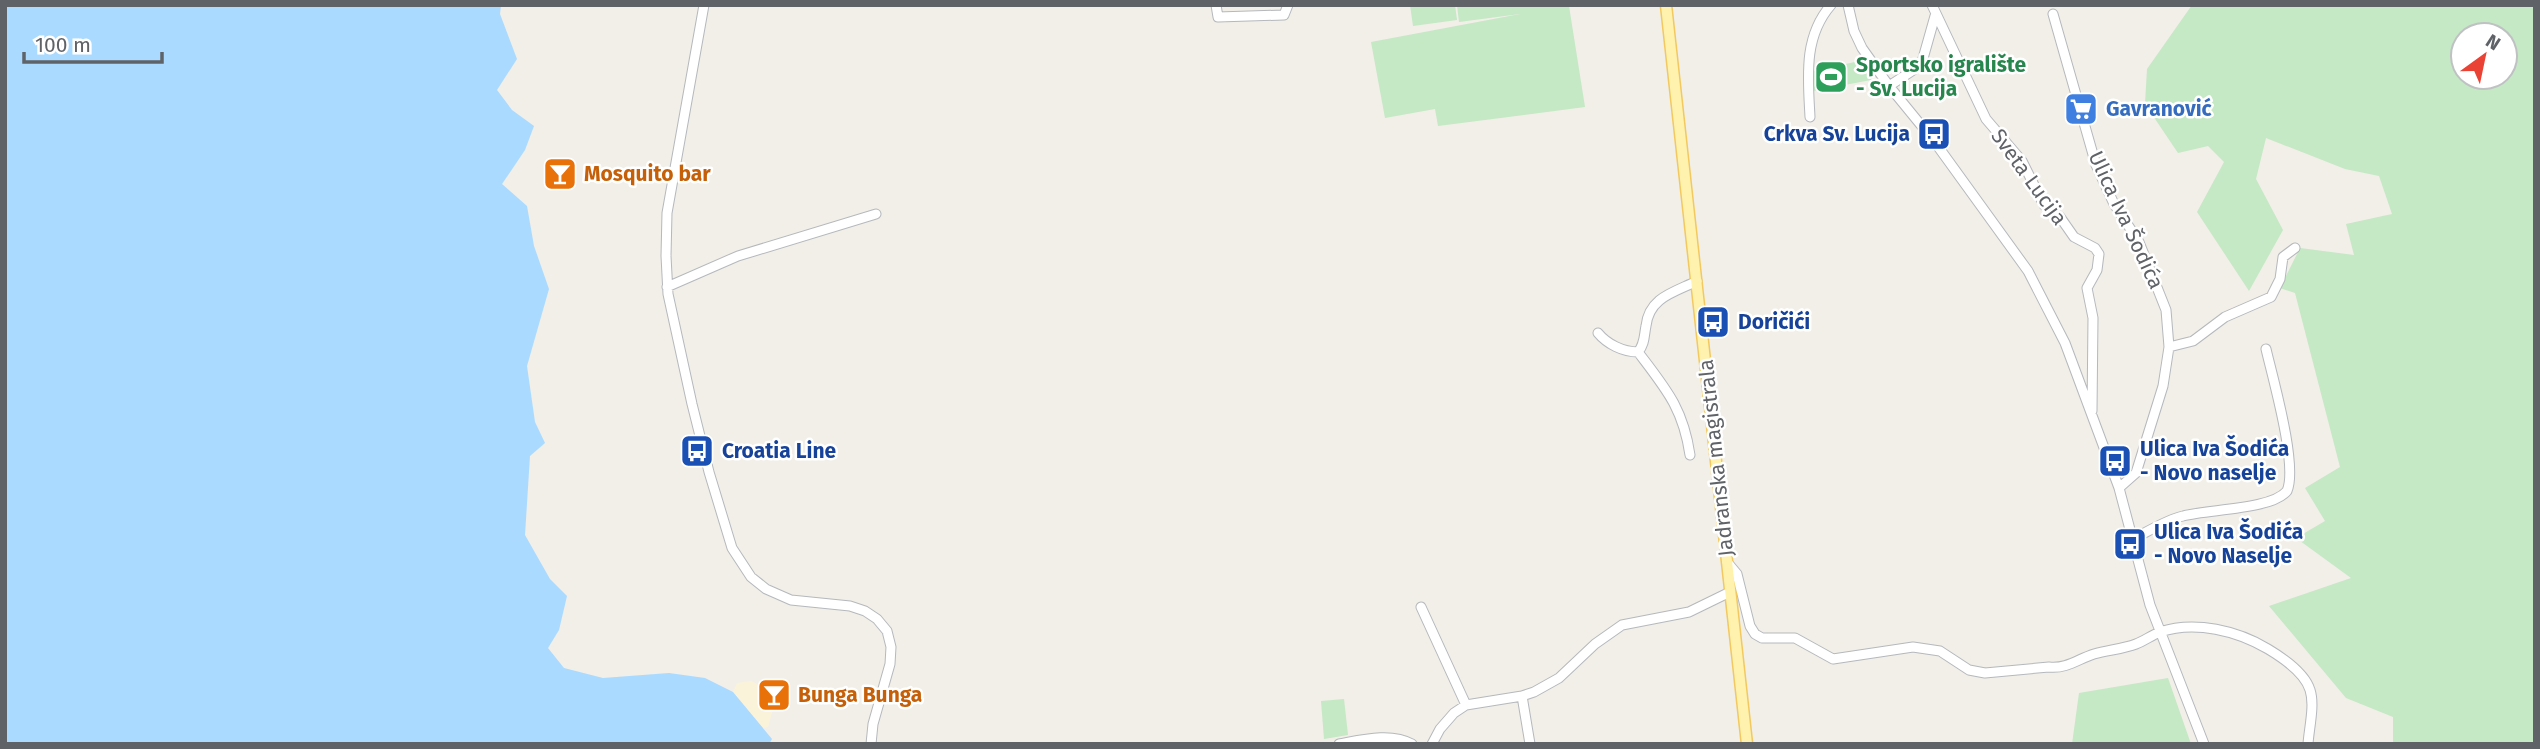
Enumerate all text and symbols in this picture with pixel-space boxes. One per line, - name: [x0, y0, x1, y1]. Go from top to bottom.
- scale bar: [24, 21, 163, 65]
- north arrow: [2449, 21, 2519, 91]
- text: N: [2481, 29, 2505, 55]
- text: 100 m: [35, 32, 91, 58]
- place label: Sportsko igralište - Sv. Lucija: [1856, 52, 2027, 102]
- sports icon: Sportsko igralište - Sv. Lucija: [1812, 58, 1850, 96]
- supermarket icon: Gavranović: [2062, 90, 2100, 128]
- place label: Gavranović: [2106, 96, 2212, 122]
- bus stop icon: Crkva Sv. Lucija: [1915, 115, 1953, 153]
- place label: Crkva Sv. Lucija: [1764, 121, 1910, 147]
- street label: Sveta Lucija: [1985, 124, 2073, 230]
- street label: Ulica Iva Šodića: [2083, 147, 2169, 293]
- bar icon: Mosquito bar: [541, 155, 579, 193]
- place label: Mosquito bar: [584, 161, 711, 187]
- bus stop icon: Doričići: [1694, 303, 1732, 341]
- place label: Doričići: [1738, 309, 1810, 335]
- street label: Jadranska magistrala: [1693, 358, 1739, 558]
- bus stop icon: Croatia Line: [678, 432, 716, 470]
- place label: Ulica Iva Šodića - Novo naselje: [2140, 434, 2289, 486]
- place label: Croatia Line: [722, 438, 837, 464]
- bus stop icon: Ulica Iva Šodića - Novo naselje: [2096, 442, 2134, 480]
- place label: Ulica Iva Šodića - Novo Naselje: [2154, 517, 2303, 569]
- bus stop icon: Ulica Iva Šodića - Novo Naselje: [2111, 525, 2149, 563]
- bar icon: Bunga Bunga: [755, 676, 793, 714]
- place label: Bunga Bunga: [798, 682, 922, 708]

